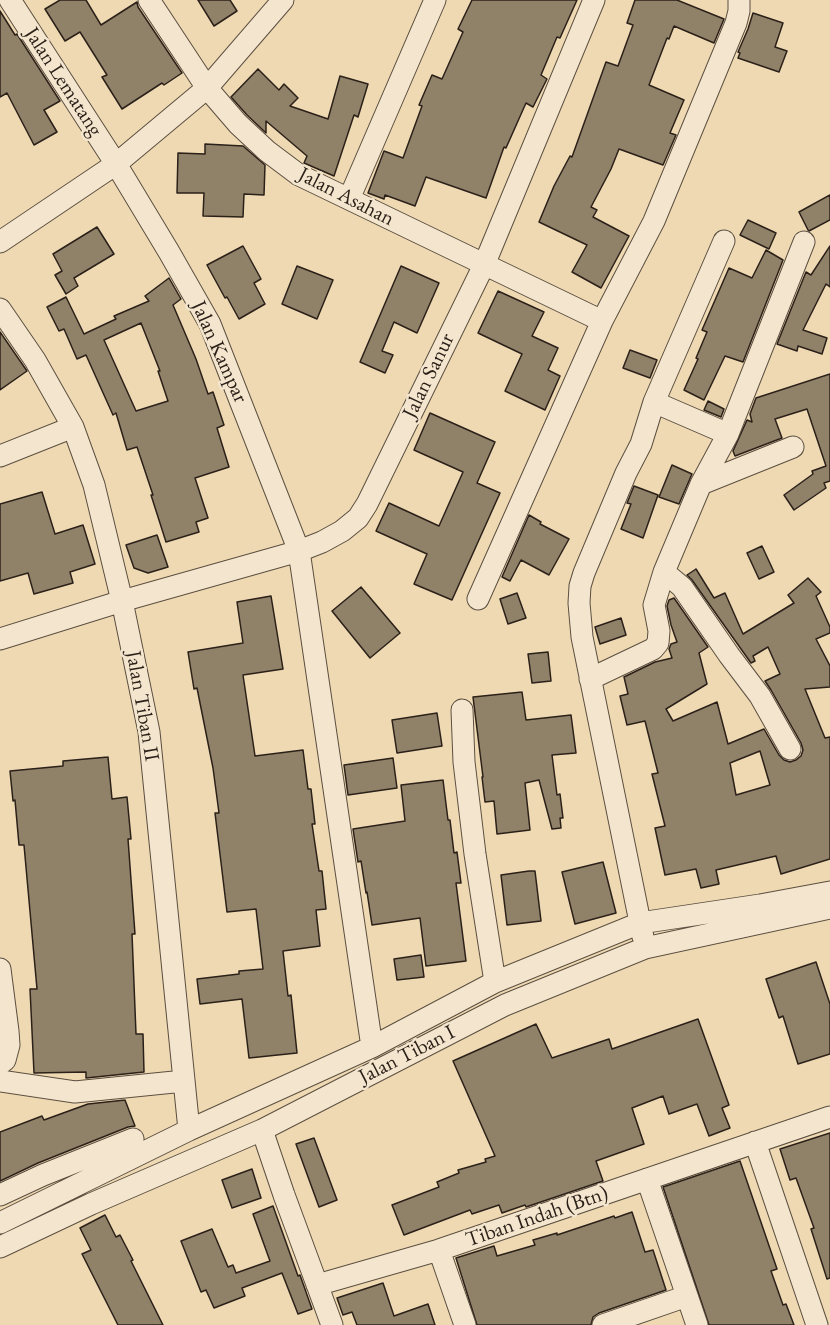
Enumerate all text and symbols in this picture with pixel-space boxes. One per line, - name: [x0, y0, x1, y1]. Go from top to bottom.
- street label: Jalan Lematang: [19, 23, 107, 141]
- street label: Jalan Asahan: [294, 162, 398, 232]
- street label: Jalan Kampar: [185, 297, 253, 407]
- street label: Jalan Sanur: [398, 329, 460, 423]
- street label: Jalan Tiban II: [120, 649, 164, 763]
- street label: Jalan Tiban I: [355, 1020, 459, 1090]
- street label: Tiban Indah (Btn): [463, 1181, 611, 1253]

